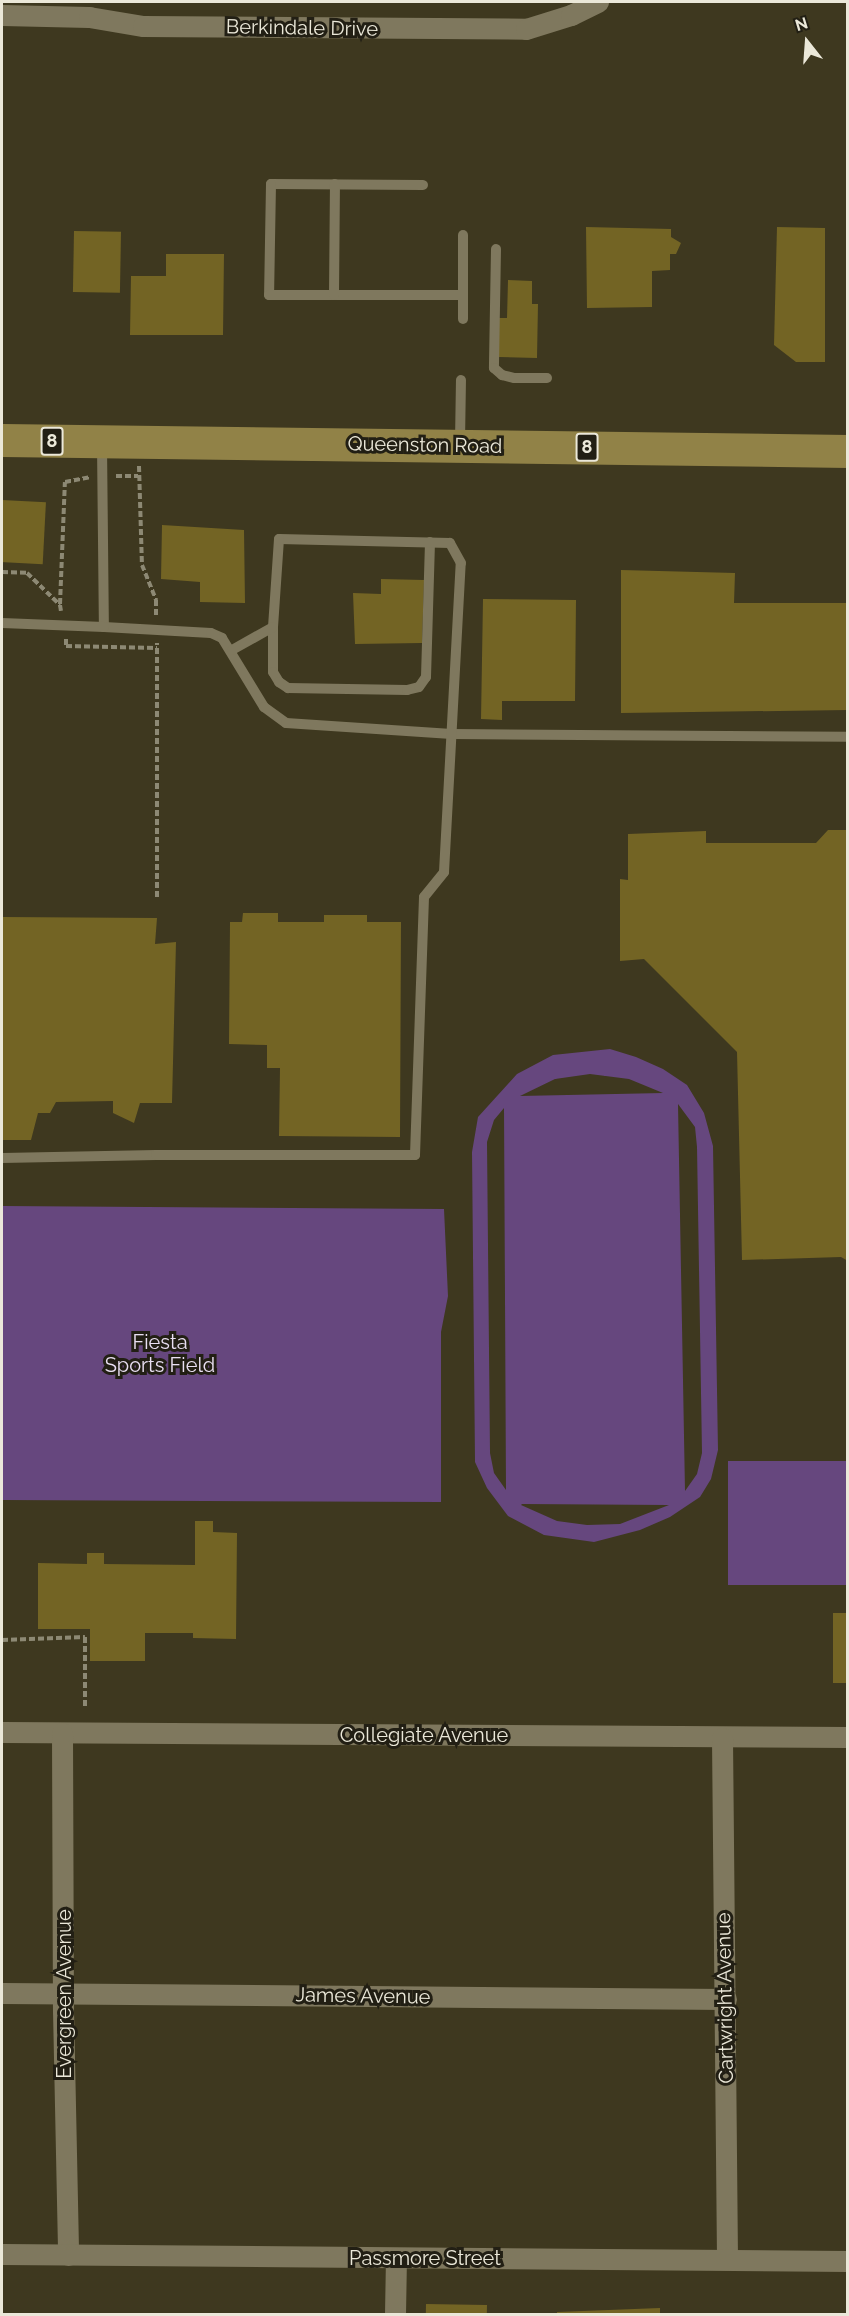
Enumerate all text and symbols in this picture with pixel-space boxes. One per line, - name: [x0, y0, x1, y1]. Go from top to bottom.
- north arrow: [777, 12, 837, 72]
- text: N: [793, 13, 810, 35]
- street label: Berkindale Drive: [226, 15, 378, 41]
- road number: 8: [40, 426, 64, 456]
- street label: Queenston Road: [347, 432, 503, 458]
- road number: 8: [575, 432, 599, 462]
- park label: Fiesta Sports Field: [105, 1331, 215, 1378]
- street label: Collegiate Avenue: [339, 1723, 509, 1747]
- street label: Evergreen Avenue: [52, 1909, 76, 2079]
- street label: Cartwright Avenue: [712, 1912, 738, 2084]
- street label: James Avenue: [295, 1983, 431, 2009]
- street label: Passmore Street: [349, 2246, 501, 2270]

